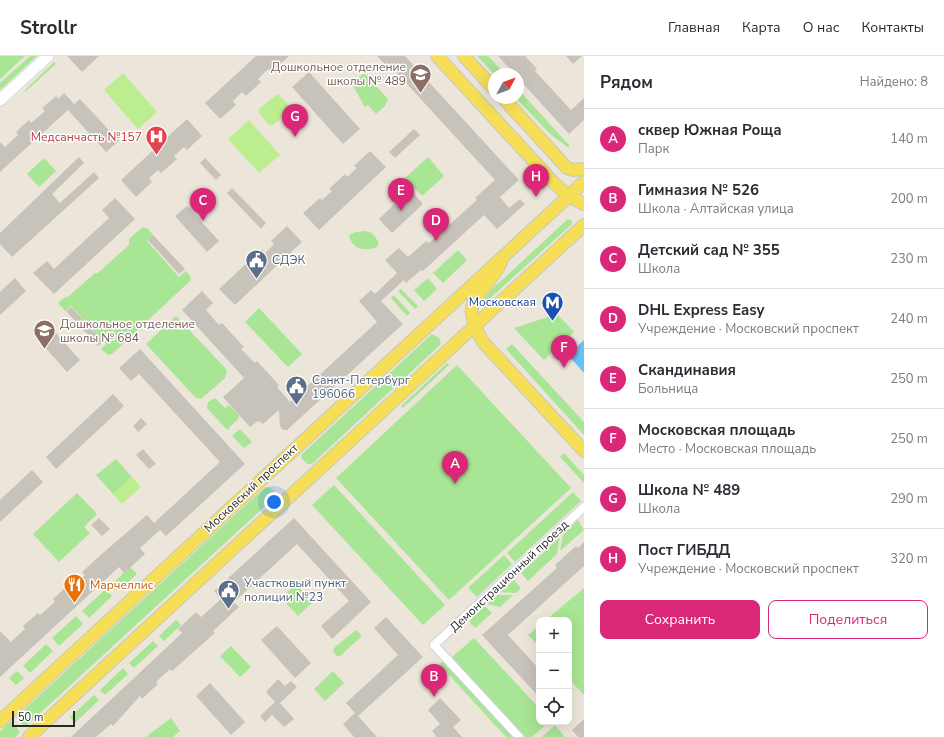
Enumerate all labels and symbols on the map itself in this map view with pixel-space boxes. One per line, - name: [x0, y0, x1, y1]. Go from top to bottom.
- place label: Дошкольное отделение школы № 489: [271, 59, 406, 89]
- school or university icon: Дошкольное отделение школы № 489: [408, 61, 434, 94]
- north arrow: [488, 68, 524, 104]
- pin: G: [282, 104, 308, 137]
- hospital icon: Медсанчасть №157: [144, 124, 170, 157]
- place label: Медсанчасть №157: [31, 129, 142, 145]
- pin: H: [523, 164, 549, 197]
- pin: E: [388, 178, 414, 211]
- pin: C: [190, 188, 216, 221]
- pin: D: [423, 208, 449, 241]
- public building icon: СДЭК: [243, 247, 269, 280]
- place label: СДЭК: [272, 252, 305, 268]
- metro station icon: Московская: [539, 289, 565, 322]
- place label: Московская: [469, 294, 536, 310]
- place label: Дошкольное отделение школы № 684: [60, 316, 195, 346]
- school or university icon: Дошкольное отделение школы № 684: [31, 318, 57, 351]
- pin: F: [551, 335, 577, 368]
- place label: Санкт-Петербург 196066: [312, 372, 411, 402]
- public building icon: Санкт-Петербург 196066: [284, 374, 310, 407]
- street label: Московский проспект: [200, 440, 302, 536]
- pin: A: [442, 451, 468, 484]
- your location: [264, 492, 284, 512]
- street label: Демонстрационный проезд: [446, 517, 572, 635]
- restaurant icon: Марчеллис: [62, 572, 88, 605]
- place label: Участковый пункт полиции №23: [243, 575, 347, 605]
- place label: Марчеллис: [90, 577, 154, 593]
- public building icon: Участковый пункт полиции №23: [215, 577, 241, 610]
- pin: B: [421, 664, 447, 697]
- scale bar: [12, 709, 75, 728]

